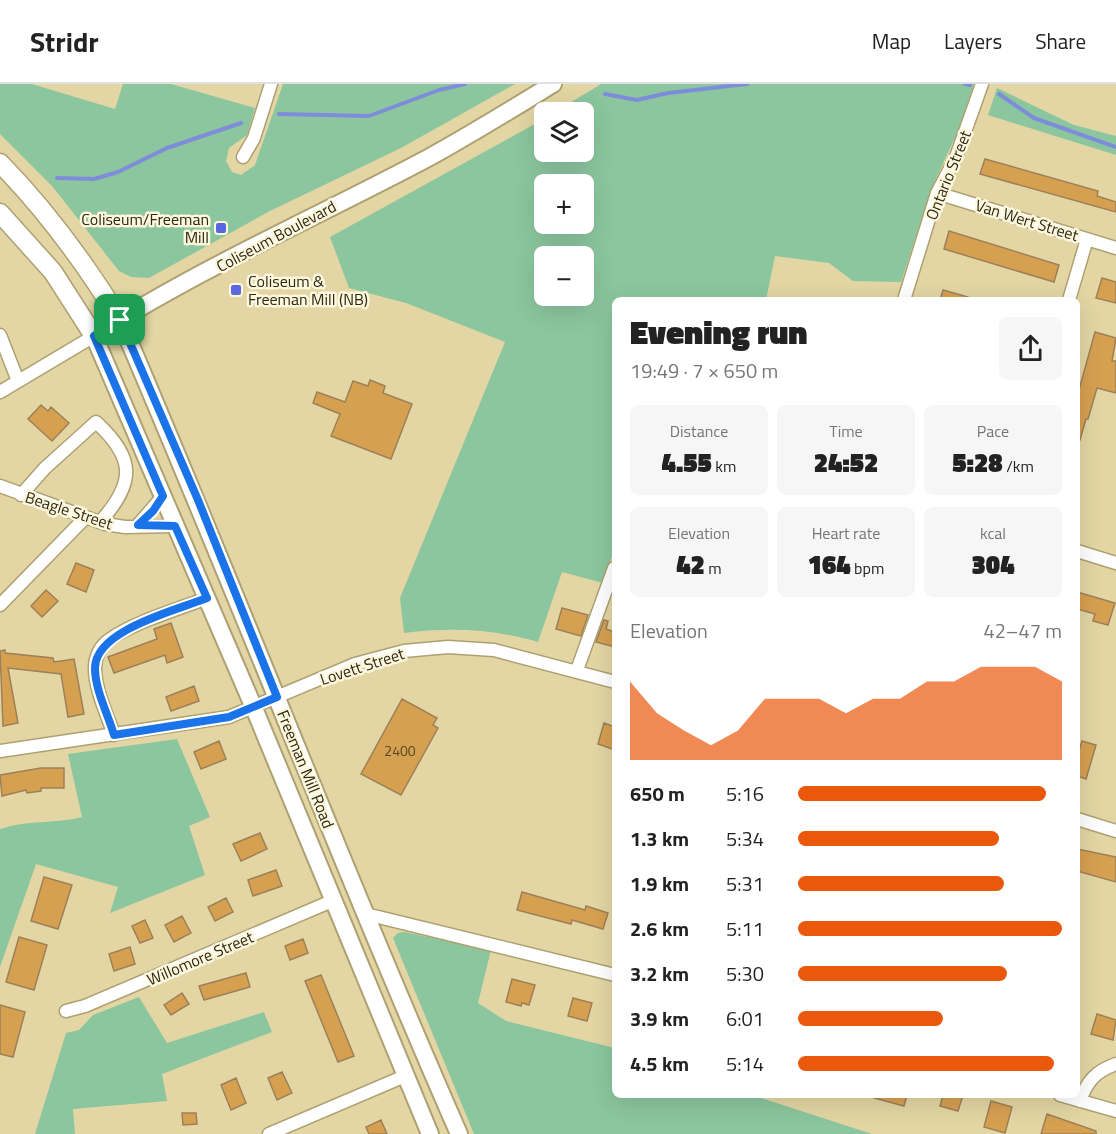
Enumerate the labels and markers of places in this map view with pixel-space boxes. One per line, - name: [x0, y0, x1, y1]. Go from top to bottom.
- place label: Coliseum/Freeman Mill: [81, 207, 209, 249]
- marker: Coliseum/Freeman Mill: [214, 221, 228, 235]
- place label: Coliseum & Freeman Mill (NB): [248, 269, 368, 311]
- marker: Coliseum & Freeman Mill (NB): [229, 283, 243, 297]
- pin: [94, 294, 145, 345]

